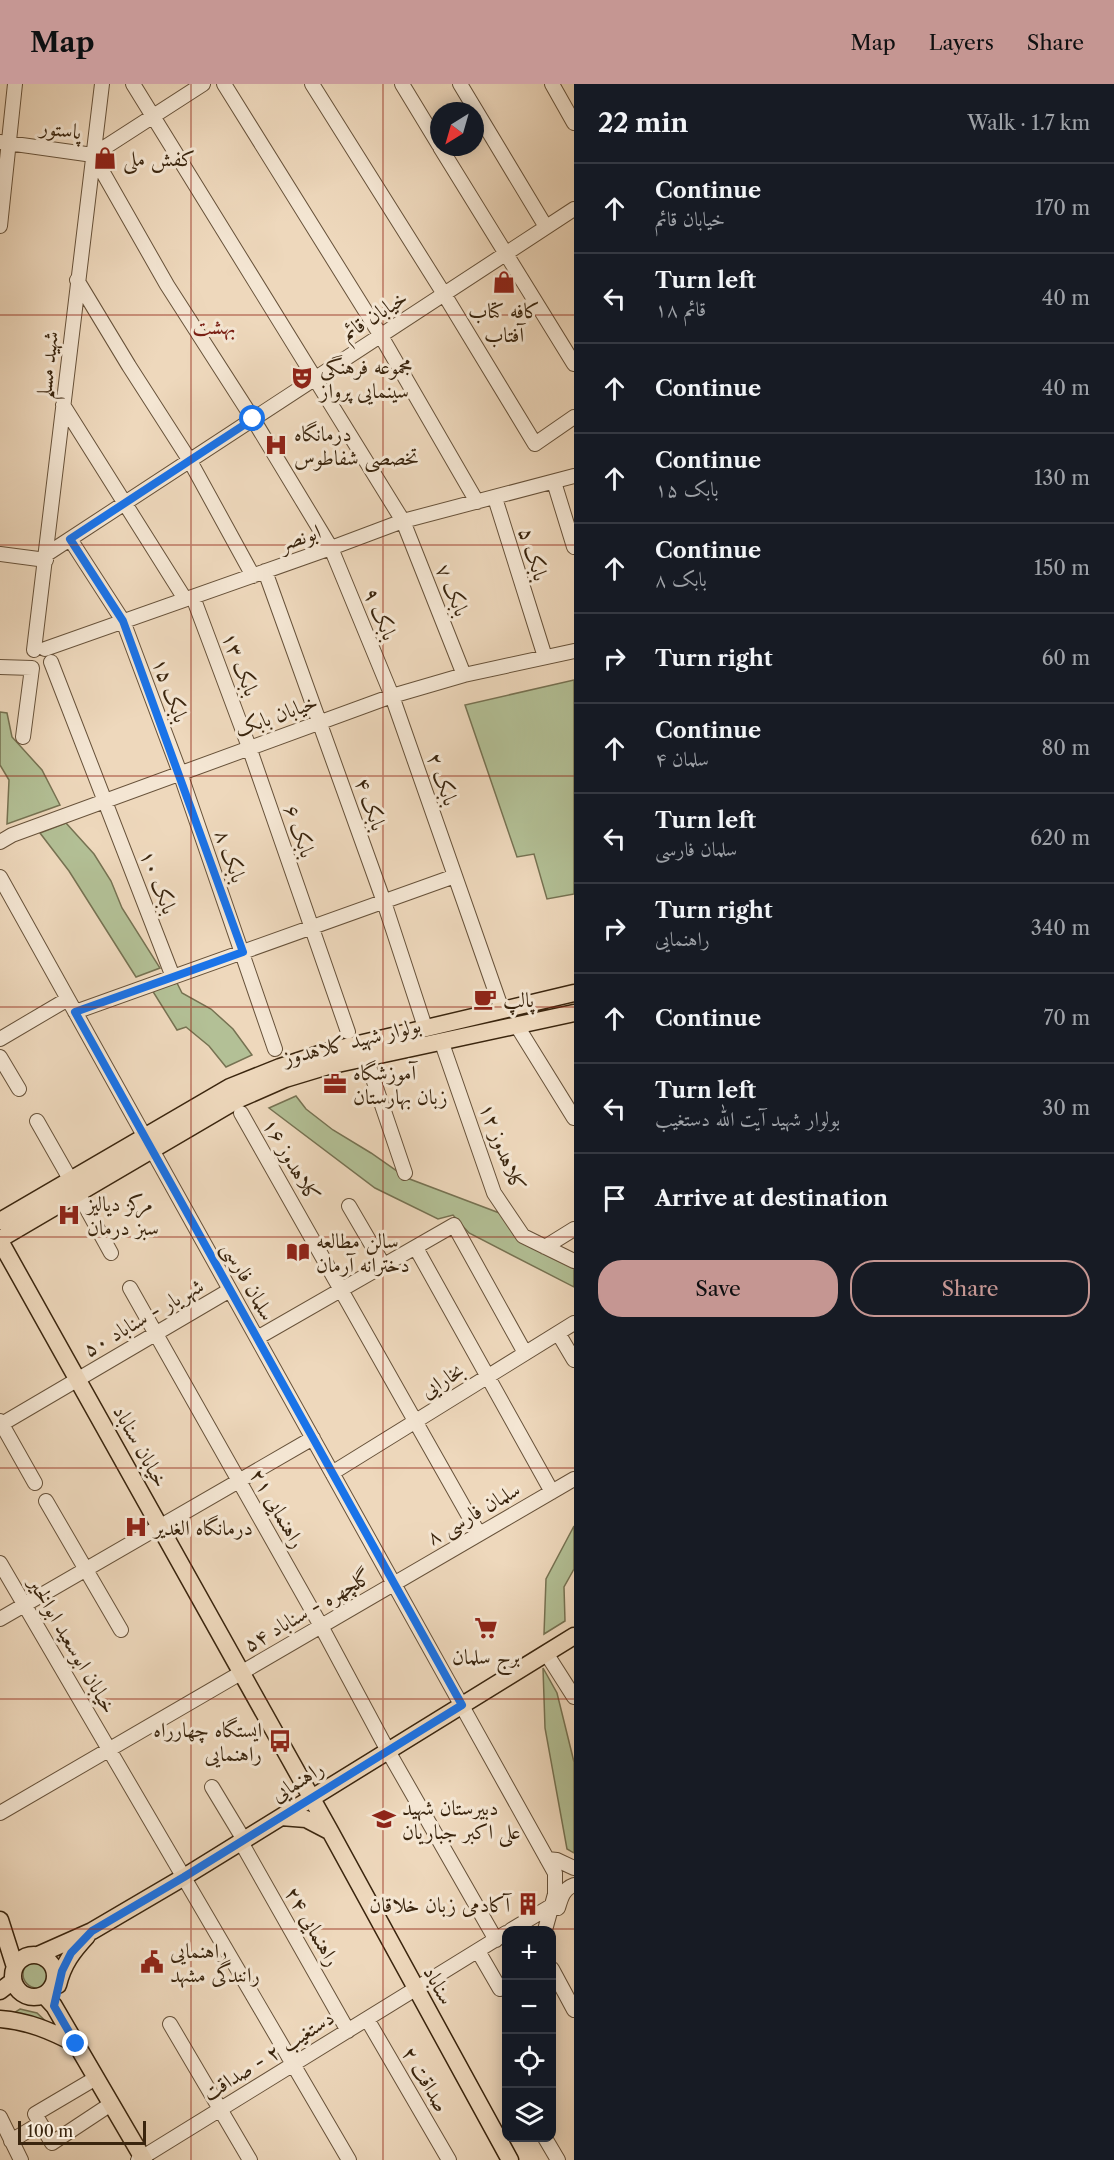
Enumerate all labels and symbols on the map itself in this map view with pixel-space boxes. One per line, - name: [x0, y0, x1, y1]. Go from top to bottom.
- north arrow: [430, 102, 484, 156]
- street label: پاستور: [36, 113, 84, 147]
- shop icon: کفش ملی: [92, 145, 118, 171]
- place label: کفش ملی: [123, 146, 195, 175]
- shop icon: کافه کتاب آفتاب: [491, 269, 517, 295]
- street label: خیابان قائم: [336, 284, 415, 351]
- place label: کافه کتاب آفتاب: [468, 298, 540, 348]
- district label: بهشت: [192, 313, 236, 341]
- street label: شهید مسلم: [31, 330, 72, 401]
- place label: مجموعه فرهنگی سینمایی پرواز: [318, 354, 413, 405]
- theatre icon: مجموعه فرهنگی سینمایی پرواز: [289, 365, 315, 391]
- route start: [239, 405, 265, 431]
- place label: درمانگاه تخصصی شفاطوس: [294, 421, 419, 473]
- hospital icon: درمانگاه تخصصی شفاطوس: [263, 432, 289, 458]
- street label: ابونصر: [274, 518, 325, 558]
- street label: بابک ۵: [513, 524, 554, 584]
- street label: بابک ۷: [430, 560, 475, 620]
- street label: بابک ۹: [358, 584, 403, 644]
- street label: بابک ۱۳: [216, 628, 265, 700]
- street label: بابک ۱۵: [147, 654, 194, 726]
- street label: خیابان بابک: [231, 688, 321, 743]
- street label: بابک ۲: [421, 749, 464, 809]
- street label: بابک ۴: [349, 774, 392, 834]
- street label: بابک ۶: [278, 801, 321, 861]
- street label: بابک ۸: [209, 826, 252, 886]
- street label: بابک ۱۰: [134, 846, 183, 918]
- cafe icon: پالپ: [472, 986, 498, 1012]
- place label: پالپ: [503, 987, 535, 1016]
- street label: بولوار شهید کلاهدوز: [279, 1012, 424, 1073]
- place label: آموزشگاه زبان بهارستان: [353, 1060, 448, 1111]
- office icon: آموزشگاه زبان بهارستان: [322, 1071, 348, 1097]
- street label: کلاهدوز ۱۲: [475, 1099, 531, 1195]
- street label: کلاهدوز ۱۶: [258, 1114, 326, 1206]
- place label: مرکز دیالیز سبز درمان: [85, 1191, 159, 1241]
- hospital icon: مرکز دیالیز سبز درمان: [56, 1202, 82, 1228]
- place label: سالن مطالعه دخترانه آرمان: [316, 1228, 410, 1277]
- street label: سلمان فارسی: [215, 1237, 281, 1326]
- library icon: سالن مطالعه دخترانه آرمان: [285, 1239, 311, 1265]
- street label: شهریار - سناباد ۵۰: [78, 1272, 209, 1363]
- street label: بخارایی: [416, 1357, 469, 1405]
- street label: خیابان سناباد: [107, 1400, 174, 1492]
- street label: راهنمایی ۲۱: [244, 1464, 311, 1553]
- street label: سلمان فارسی ۸: [422, 1476, 526, 1552]
- hospital icon: درمانگاه الغدیر: [123, 1514, 149, 1540]
- place label: درمانگاه الغدیر: [152, 1515, 253, 1540]
- street label: گلچهره - سناباد ۵۴: [239, 1563, 376, 1658]
- street label: خیابان ابوسعید ابوالخیر: [22, 1571, 122, 1718]
- supermarket icon: برج سلمان: [473, 1615, 499, 1641]
- place label: برج سلمان: [452, 1644, 520, 1676]
- place label: ایستگاه چهارراه راهنمایی: [153, 1717, 262, 1768]
- bus stop icon: ایستگاه چهارراه راهنمایی: [267, 1728, 293, 1754]
- street label: راهنمایی: [266, 1755, 329, 1809]
- place label: دبیرستان شهید علی اکبر جباریان: [402, 1795, 521, 1848]
- school or university icon: دبیرستان شهید علی اکبر جباریان: [371, 1806, 397, 1832]
- street label: راهنمایی ۲۴: [279, 1882, 346, 1971]
- building icon: آکادمی زبان خلاقان: [515, 1891, 541, 1917]
- place label: آکادمی زبان خلاقان: [369, 1892, 512, 1918]
- place label: راهنمایی رانندگی مشهد: [170, 1938, 260, 1989]
- public building icon: راهنمایی رانندگی مشهد: [139, 1949, 165, 1975]
- street label: سناباد: [417, 1961, 460, 2009]
- street label: دستغیب ۲ - صداقت: [198, 2005, 339, 2107]
- route end: [62, 2030, 88, 2056]
- street label: صداقت ۲: [397, 2042, 455, 2116]
- scale bar: [18, 2118, 146, 2146]

